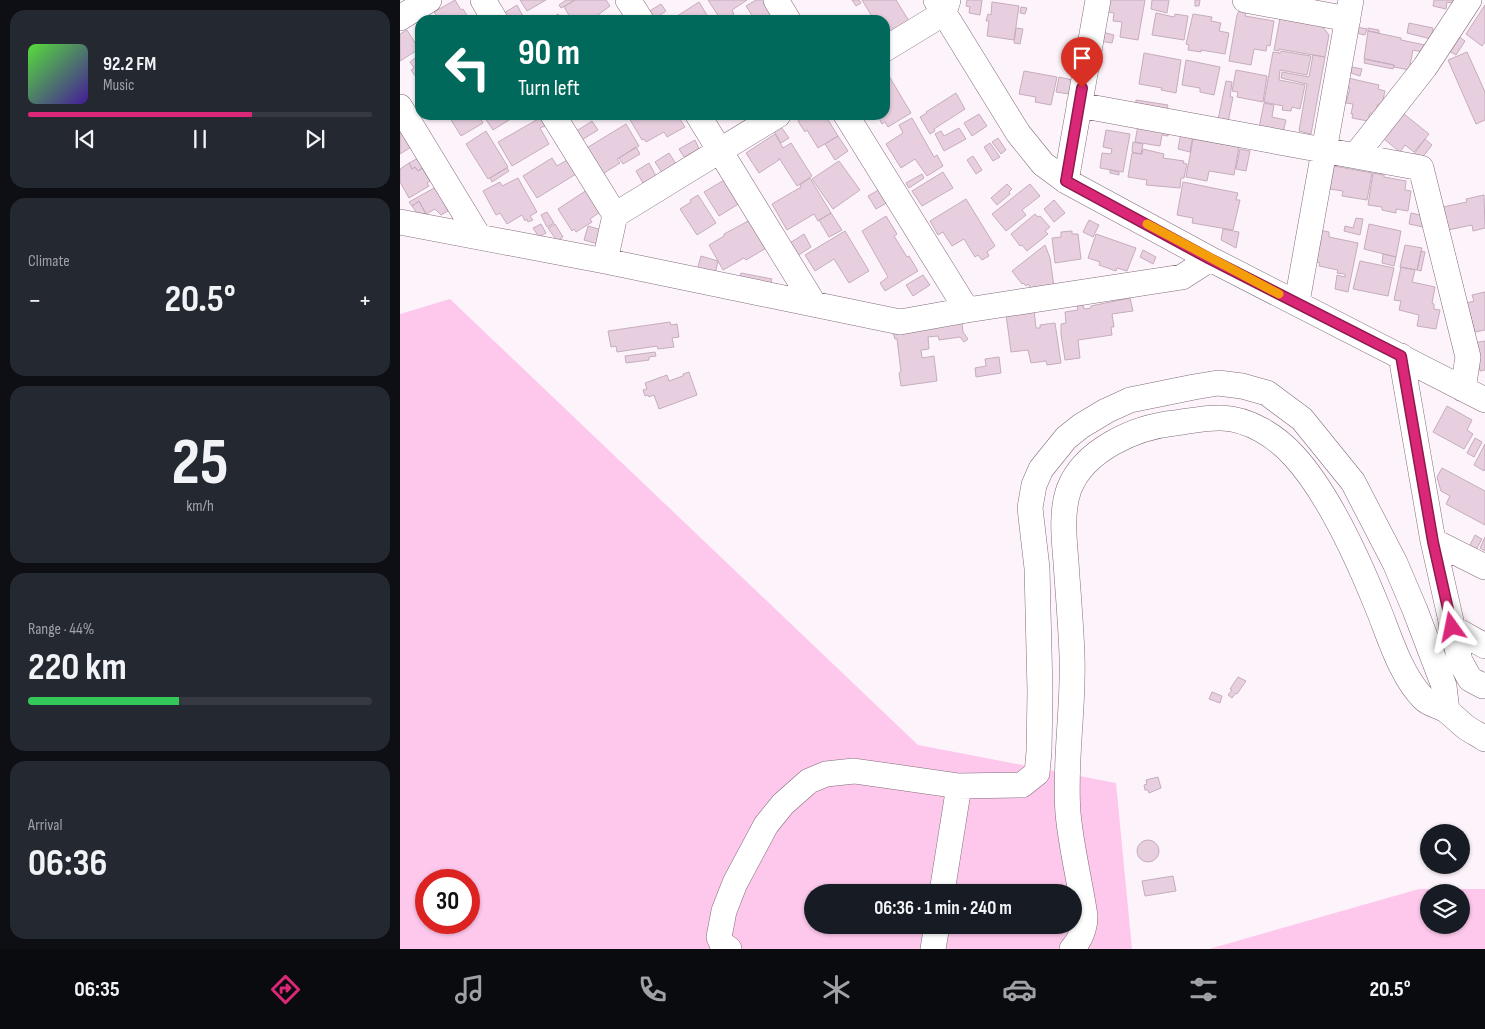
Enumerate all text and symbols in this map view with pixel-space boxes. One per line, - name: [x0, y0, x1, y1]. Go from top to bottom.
- text: 90 m: [518, 32, 580, 75]
- icon: left: [435, 35, 500, 100]
- pin: [1061, 37, 1103, 88]
- icon: arrive: [1068, 44, 1096, 72]
- text: 92.2 FM: [103, 53, 156, 76]
- text: Turn left: [518, 75, 580, 102]
- text: Music: [103, 76, 134, 95]
- icon: previous: [71, 125, 99, 153]
- icon: pause: [186, 125, 214, 153]
- icon: next: [301, 125, 329, 153]
- text: Climate: [28, 252, 70, 271]
- text: 20.5°: [164, 277, 236, 322]
- text: −: [28, 284, 42, 317]
- text: +: [358, 284, 372, 317]
- text: 25: [171, 425, 229, 503]
- text: km/h: [186, 497, 214, 516]
- position arrow: [1425, 600, 1477, 652]
- text: Range · 44%: [28, 620, 94, 639]
- text: 220 km: [28, 645, 127, 690]
- text: Arrival: [28, 816, 62, 835]
- map controls: [1420, 824, 1470, 934]
- button: search: [1420, 824, 1470, 874]
- text: 06:36: [28, 841, 107, 886]
- speed limit sign: 30: [415, 869, 480, 934]
- button: layers: [1420, 884, 1470, 934]
- text: 06:36 · 1 min · 240 m: [874, 897, 1012, 920]
- icon: directions: [268, 972, 303, 1007]
- icon: music: [452, 972, 487, 1007]
- icon: phone: [635, 972, 670, 1007]
- icon: climate: [819, 972, 854, 1007]
- icon: car: [1002, 972, 1037, 1007]
- icon: filters: [1186, 972, 1221, 1007]
- text: 06:35: [74, 976, 120, 1003]
- text: 20.5°: [1369, 976, 1411, 1003]

